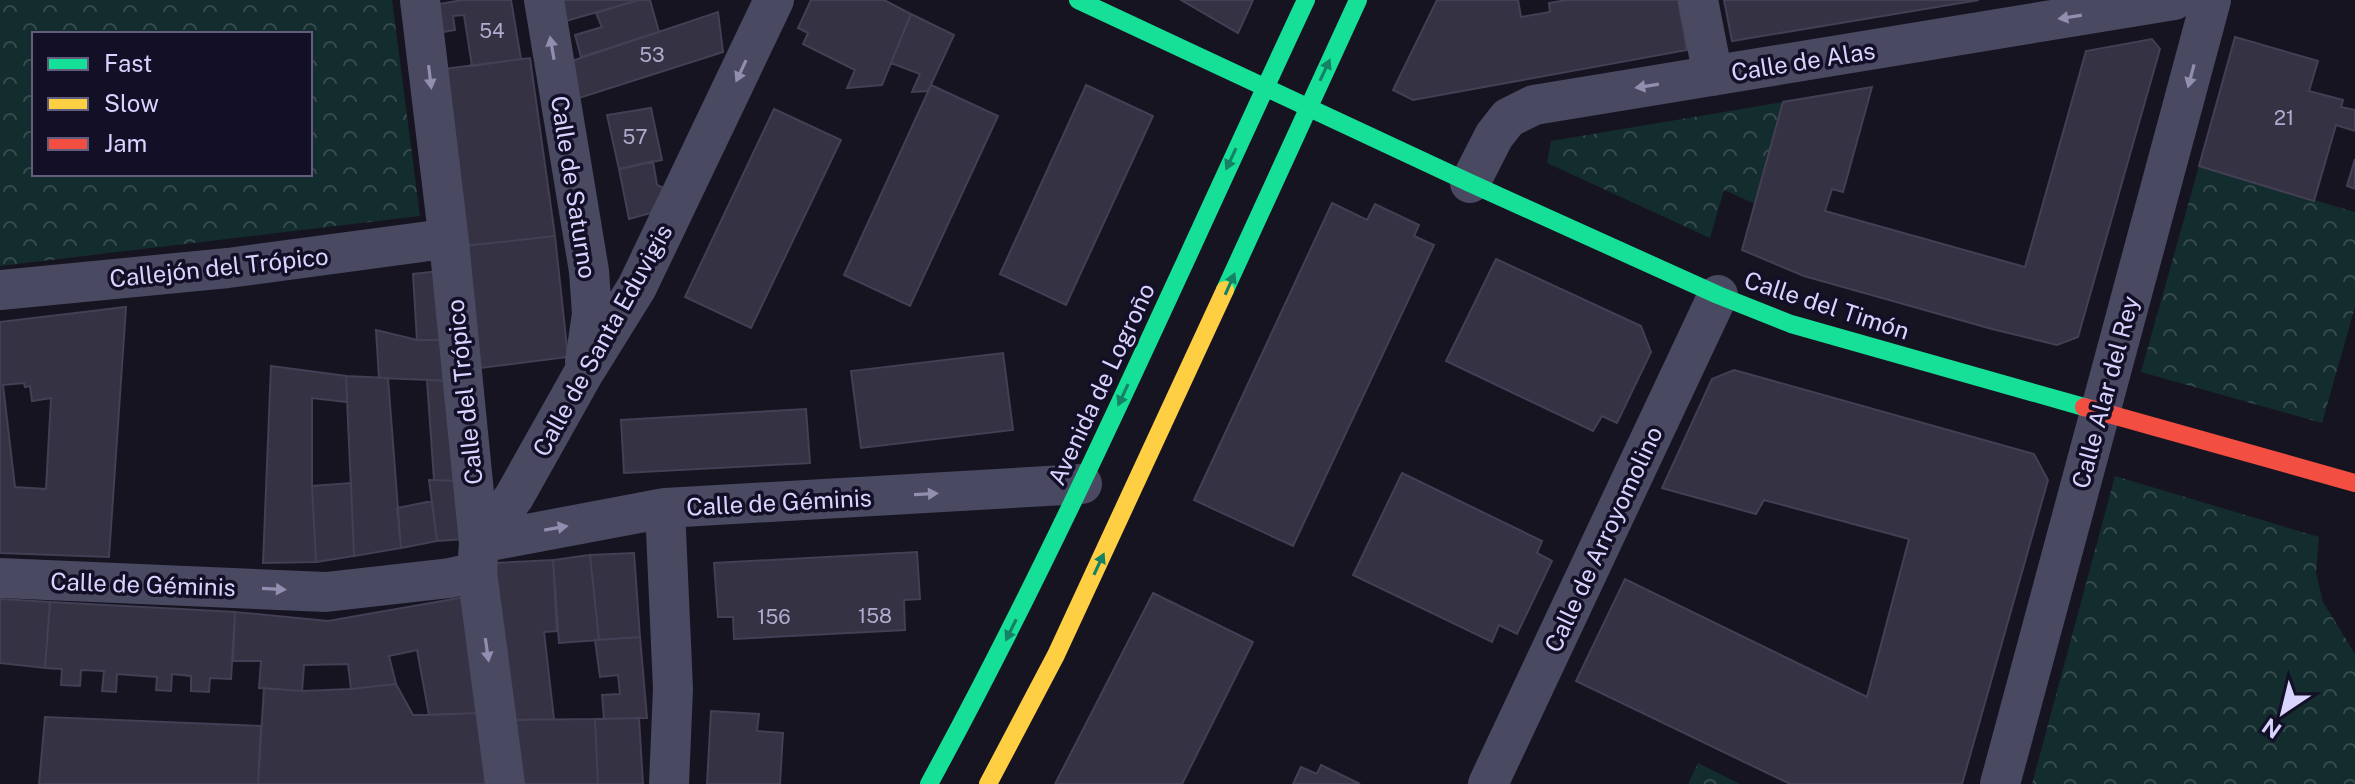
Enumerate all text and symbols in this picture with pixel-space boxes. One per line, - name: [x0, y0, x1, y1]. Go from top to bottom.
- one-way arrow: [2057, 11, 2082, 24]
- house number: 54: [479, 19, 505, 43]
- legend: [32, 32, 312, 176]
- one-way arrow: [545, 35, 557, 60]
- street label: Calle de Alas: [1729, 36, 1877, 86]
- house number: 53: [639, 43, 665, 67]
- text: Fast: [104, 49, 152, 77]
- one-way arrow: [734, 59, 748, 82]
- one-way arrow: [1318, 59, 1332, 82]
- one-way arrow: [2185, 63, 2197, 88]
- one-way arrow: [423, 65, 436, 90]
- one-way arrow: [1634, 81, 1659, 93]
- text: Slow: [104, 89, 159, 117]
- street label: Calle de Saturno: [546, 94, 602, 280]
- house number: 21: [2274, 106, 2294, 130]
- house number: 57: [623, 125, 647, 149]
- text: Jam: [104, 129, 147, 157]
- one-way arrow: [1224, 147, 1238, 171]
- street label: Calle de Santa Eduvigis: [527, 219, 677, 461]
- street label: Callejón del Trópico: [108, 242, 330, 292]
- street label: Calle del Timón: [1741, 265, 1913, 345]
- one-way arrow: [1223, 272, 1237, 296]
- street label: Avenida de Logroño: [1042, 279, 1160, 489]
- street label: Calle Alar del Rey: [2066, 293, 2144, 491]
- street label: Calle del Trópico: [440, 298, 488, 486]
- one-way arrow: [1116, 383, 1130, 407]
- street label: Calle de Arroyomolino: [1538, 422, 1668, 656]
- street label: Calle de Géminis: [686, 483, 872, 521]
- one-way arrow: [914, 487, 939, 500]
- one-way arrow: [544, 522, 569, 534]
- one-way arrow: [1092, 553, 1106, 576]
- street label: Calle de Géminis: [50, 567, 236, 601]
- one-way arrow: [262, 583, 287, 596]
- house number: 158: [858, 604, 892, 628]
- house number: 156: [757, 605, 791, 629]
- one-way arrow: [1004, 618, 1018, 641]
- one-way arrow: [481, 638, 494, 663]
- north arrow: [2243, 672, 2323, 752]
- text: N: [2257, 713, 2286, 744]

